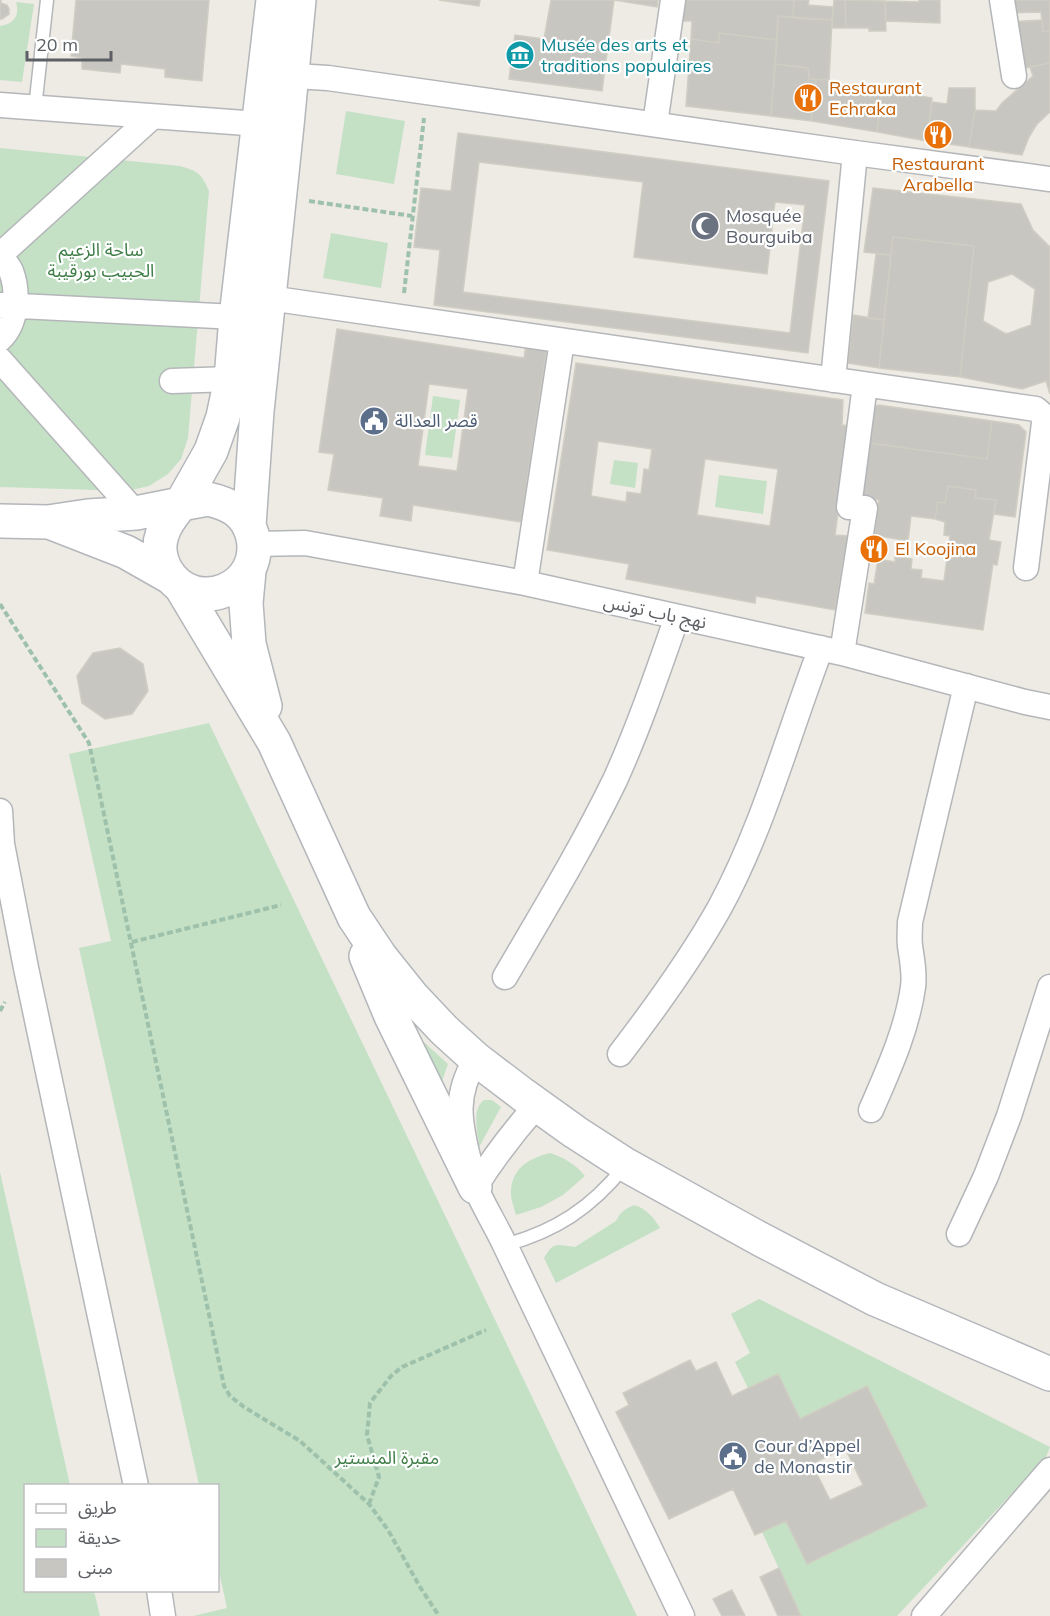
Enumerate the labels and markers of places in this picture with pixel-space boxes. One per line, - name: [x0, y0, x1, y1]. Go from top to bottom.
- place label: Musée des arts et traditions populaires: [541, 33, 712, 77]
- museum icon: Musée des arts et traditions populaires: [504, 39, 536, 71]
- place label: Restaurant Echraka: [829, 76, 921, 120]
- restaurant icon: Restaurant Echraka: [792, 82, 824, 114]
- restaurant icon: Restaurant Arabella: [922, 119, 954, 151]
- place label: Restaurant Arabella: [892, 152, 984, 196]
- place label: Mosquée Bourguiba: [726, 204, 812, 248]
- mosque icon: Mosquée Bourguiba: [689, 210, 721, 242]
- public building icon: قصر العدالة: [358, 405, 390, 437]
- place label: قصر العدالة: [395, 409, 478, 432]
- restaurant icon: El Koojina: [858, 533, 890, 565]
- place label: El Koojina: [895, 537, 976, 560]
- place label: Cour d’Appel de Monastir: [754, 1434, 860, 1478]
- public building icon: Cour d’Appel de Monastir: [717, 1440, 749, 1472]

